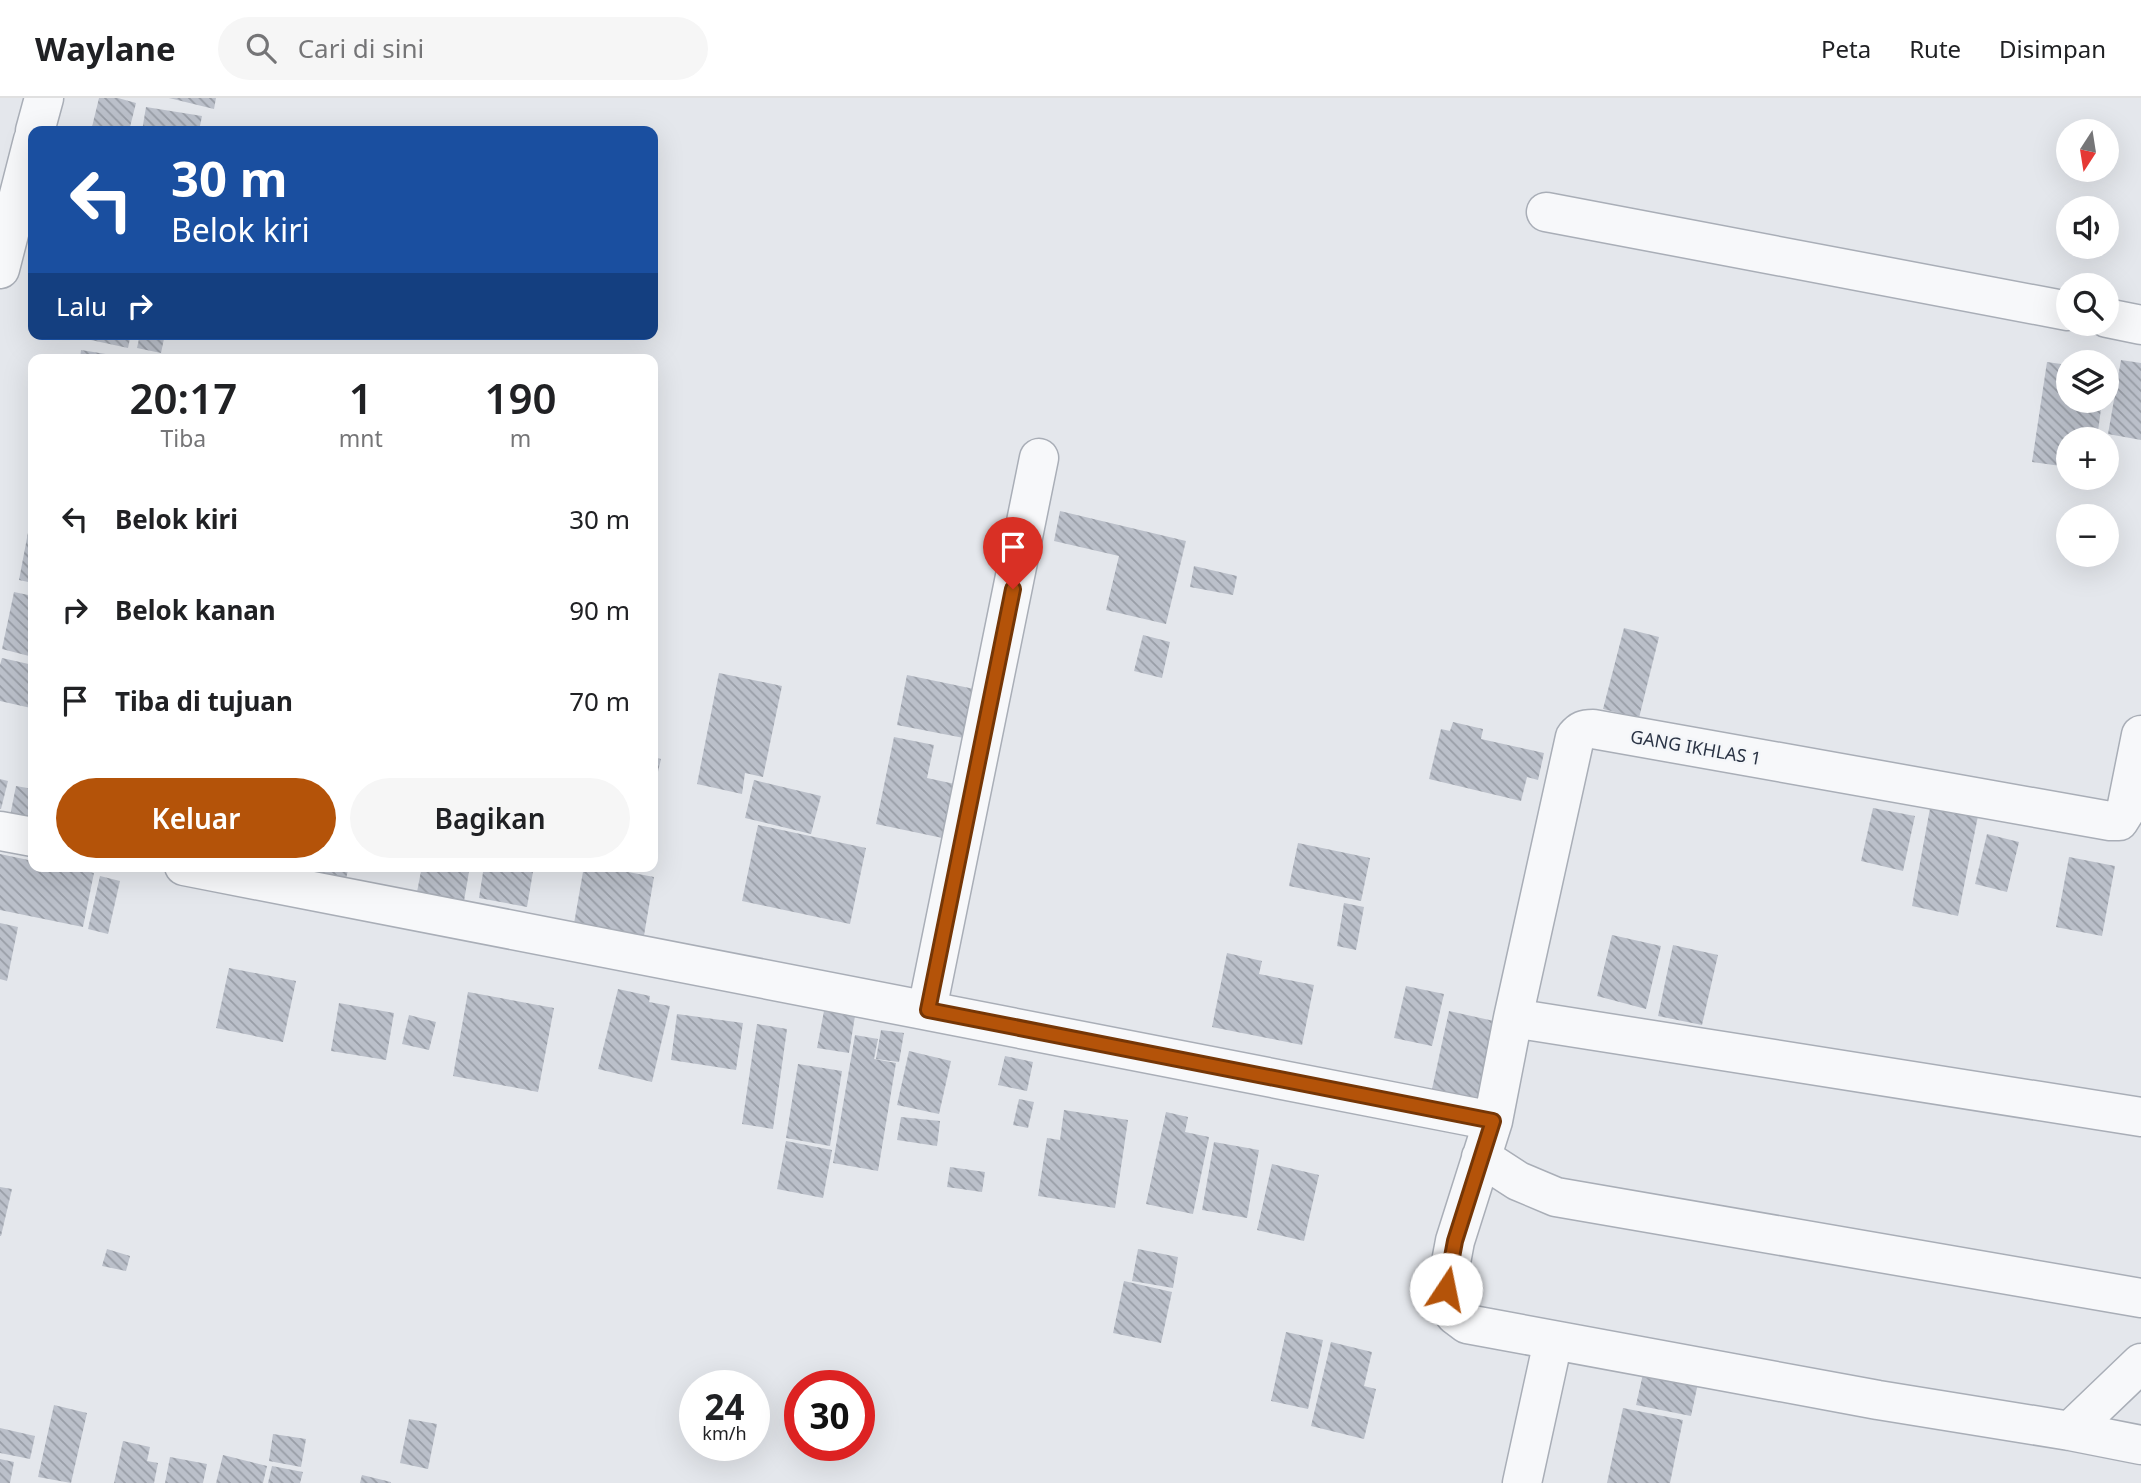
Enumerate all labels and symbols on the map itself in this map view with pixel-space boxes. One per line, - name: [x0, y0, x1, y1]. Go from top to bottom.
- north arrow: [2056, 119, 2119, 182]
- pin: [983, 517, 1043, 589]
- street label: GANG IKHLAS 1: [1629, 724, 1763, 770]
- position arrow: [1409, 1252, 1483, 1326]
- speed limit sign: 30: [784, 1370, 875, 1461]

